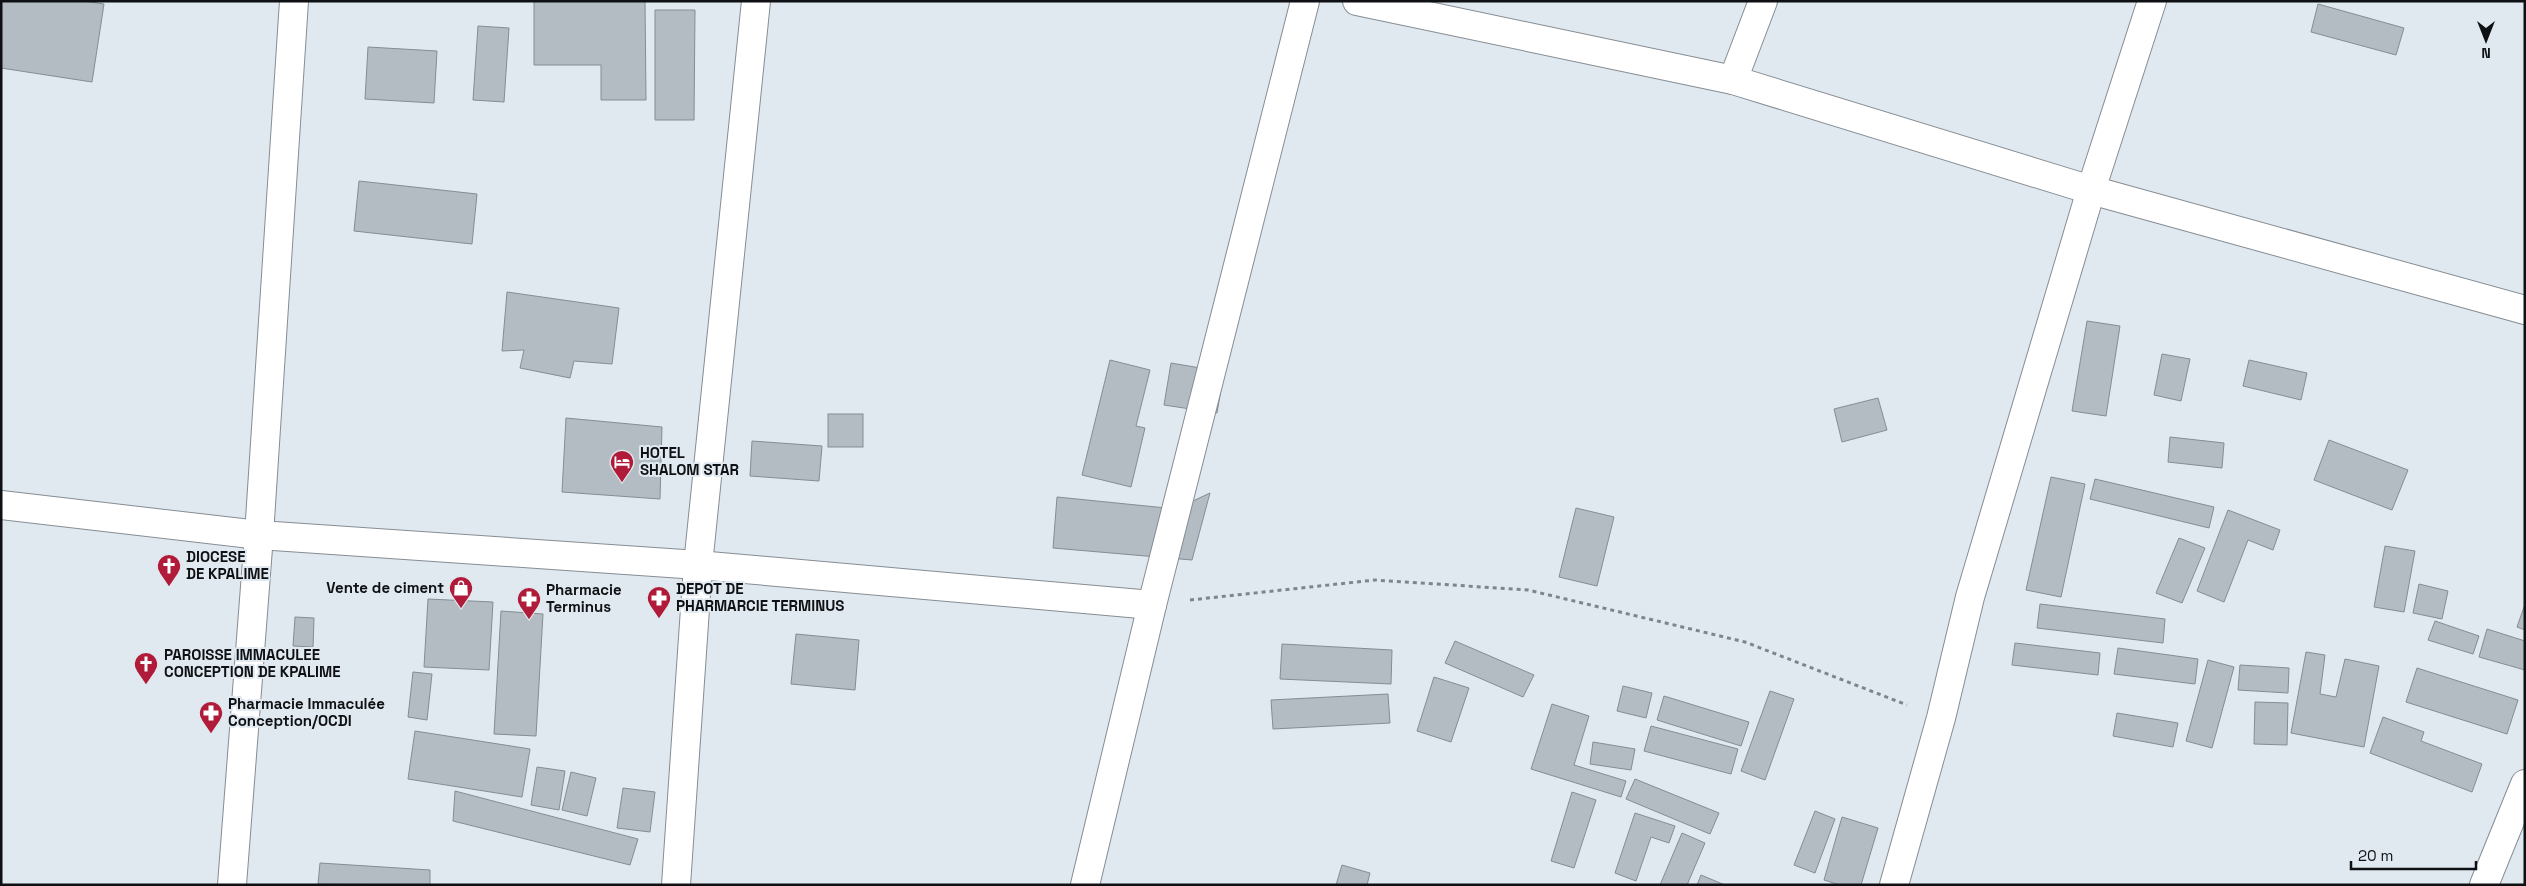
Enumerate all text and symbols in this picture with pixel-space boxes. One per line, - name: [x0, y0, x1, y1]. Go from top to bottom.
- north arrow: [2461, 15, 2511, 65]
- text: N: [2481, 44, 2491, 62]
- place label: HOTEL SHALOM STAR: [640, 443, 739, 479]
- hotel icon: HOTEL SHALOM STAR: [609, 449, 635, 483]
- place label: DIOCESE DE KPALIME: [186, 547, 269, 583]
- church icon: DIOCESE DE KPALIME: [156, 553, 182, 587]
- shop icon: Vente de ciment: [448, 575, 474, 609]
- place label: Vente de ciment: [326, 578, 444, 597]
- place label: DEPOT DE PHARMARCIE TERMINUS: [676, 579, 844, 615]
- place label: Pharmacie Terminus: [546, 580, 622, 616]
- pharmacy icon: DEPOT DE PHARMARCIE TERMINUS: [646, 585, 672, 619]
- pharmacy icon: Pharmacie Terminus: [516, 586, 542, 620]
- place label: PAROISSE IMMACULEE CONCEPTION DE KPALIME: [164, 645, 341, 681]
- church icon: PAROISSE IMMACULEE CONCEPTION DE KPALIME: [133, 651, 159, 685]
- place label: Pharmacie Immaculée Conception/OCDI: [228, 694, 385, 730]
- pharmacy icon: Pharmacie Immaculée Conception/OCDI: [198, 700, 224, 734]
- scale bar: [2351, 838, 2476, 870]
- text: 20 m: [2358, 846, 2393, 865]

